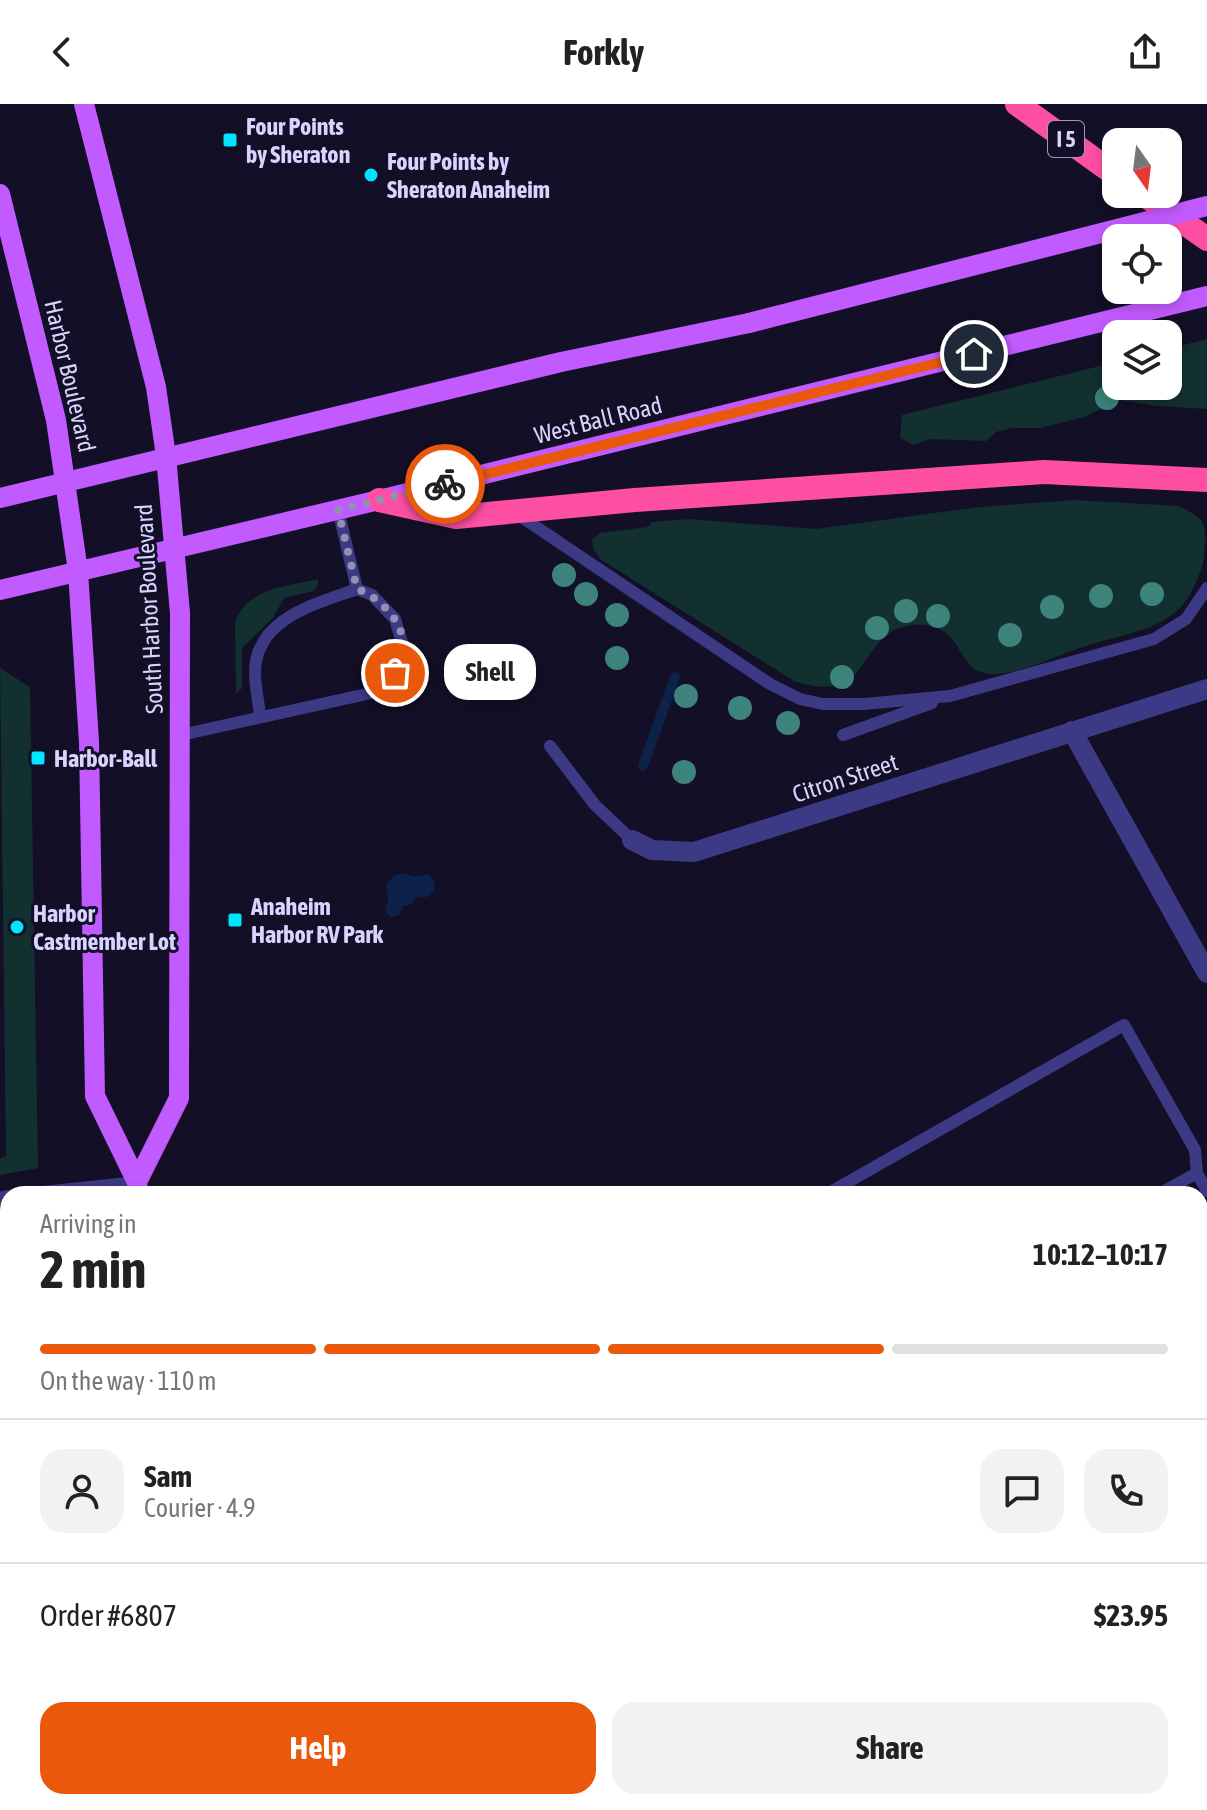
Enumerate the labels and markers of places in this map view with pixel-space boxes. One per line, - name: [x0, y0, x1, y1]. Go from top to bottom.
- place label: Four Points by Sheraton: [246, 113, 350, 168]
- marker: Four Points by Sheraton: [221, 131, 239, 149]
- place label: Four Points by Sheraton Anaheim: [387, 148, 550, 203]
- marker: Four Points by Sheraton Anaheim: [362, 166, 380, 184]
- pin: [940, 320, 1008, 388]
- pin: [361, 639, 429, 707]
- callout: Shell: [443, 645, 535, 701]
- place label: Harbor-Ball: [54, 745, 158, 772]
- marker: Harbor-Ball: [29, 749, 47, 767]
- place label: Anaheim Harbor RV Park: [250, 893, 384, 948]
- place label: Harbor Castmember Lot: [33, 900, 176, 955]
- marker: Anaheim Harbor RV Park: [226, 911, 244, 929]
- marker: Harbor Castmember Lot: [8, 918, 26, 936]

